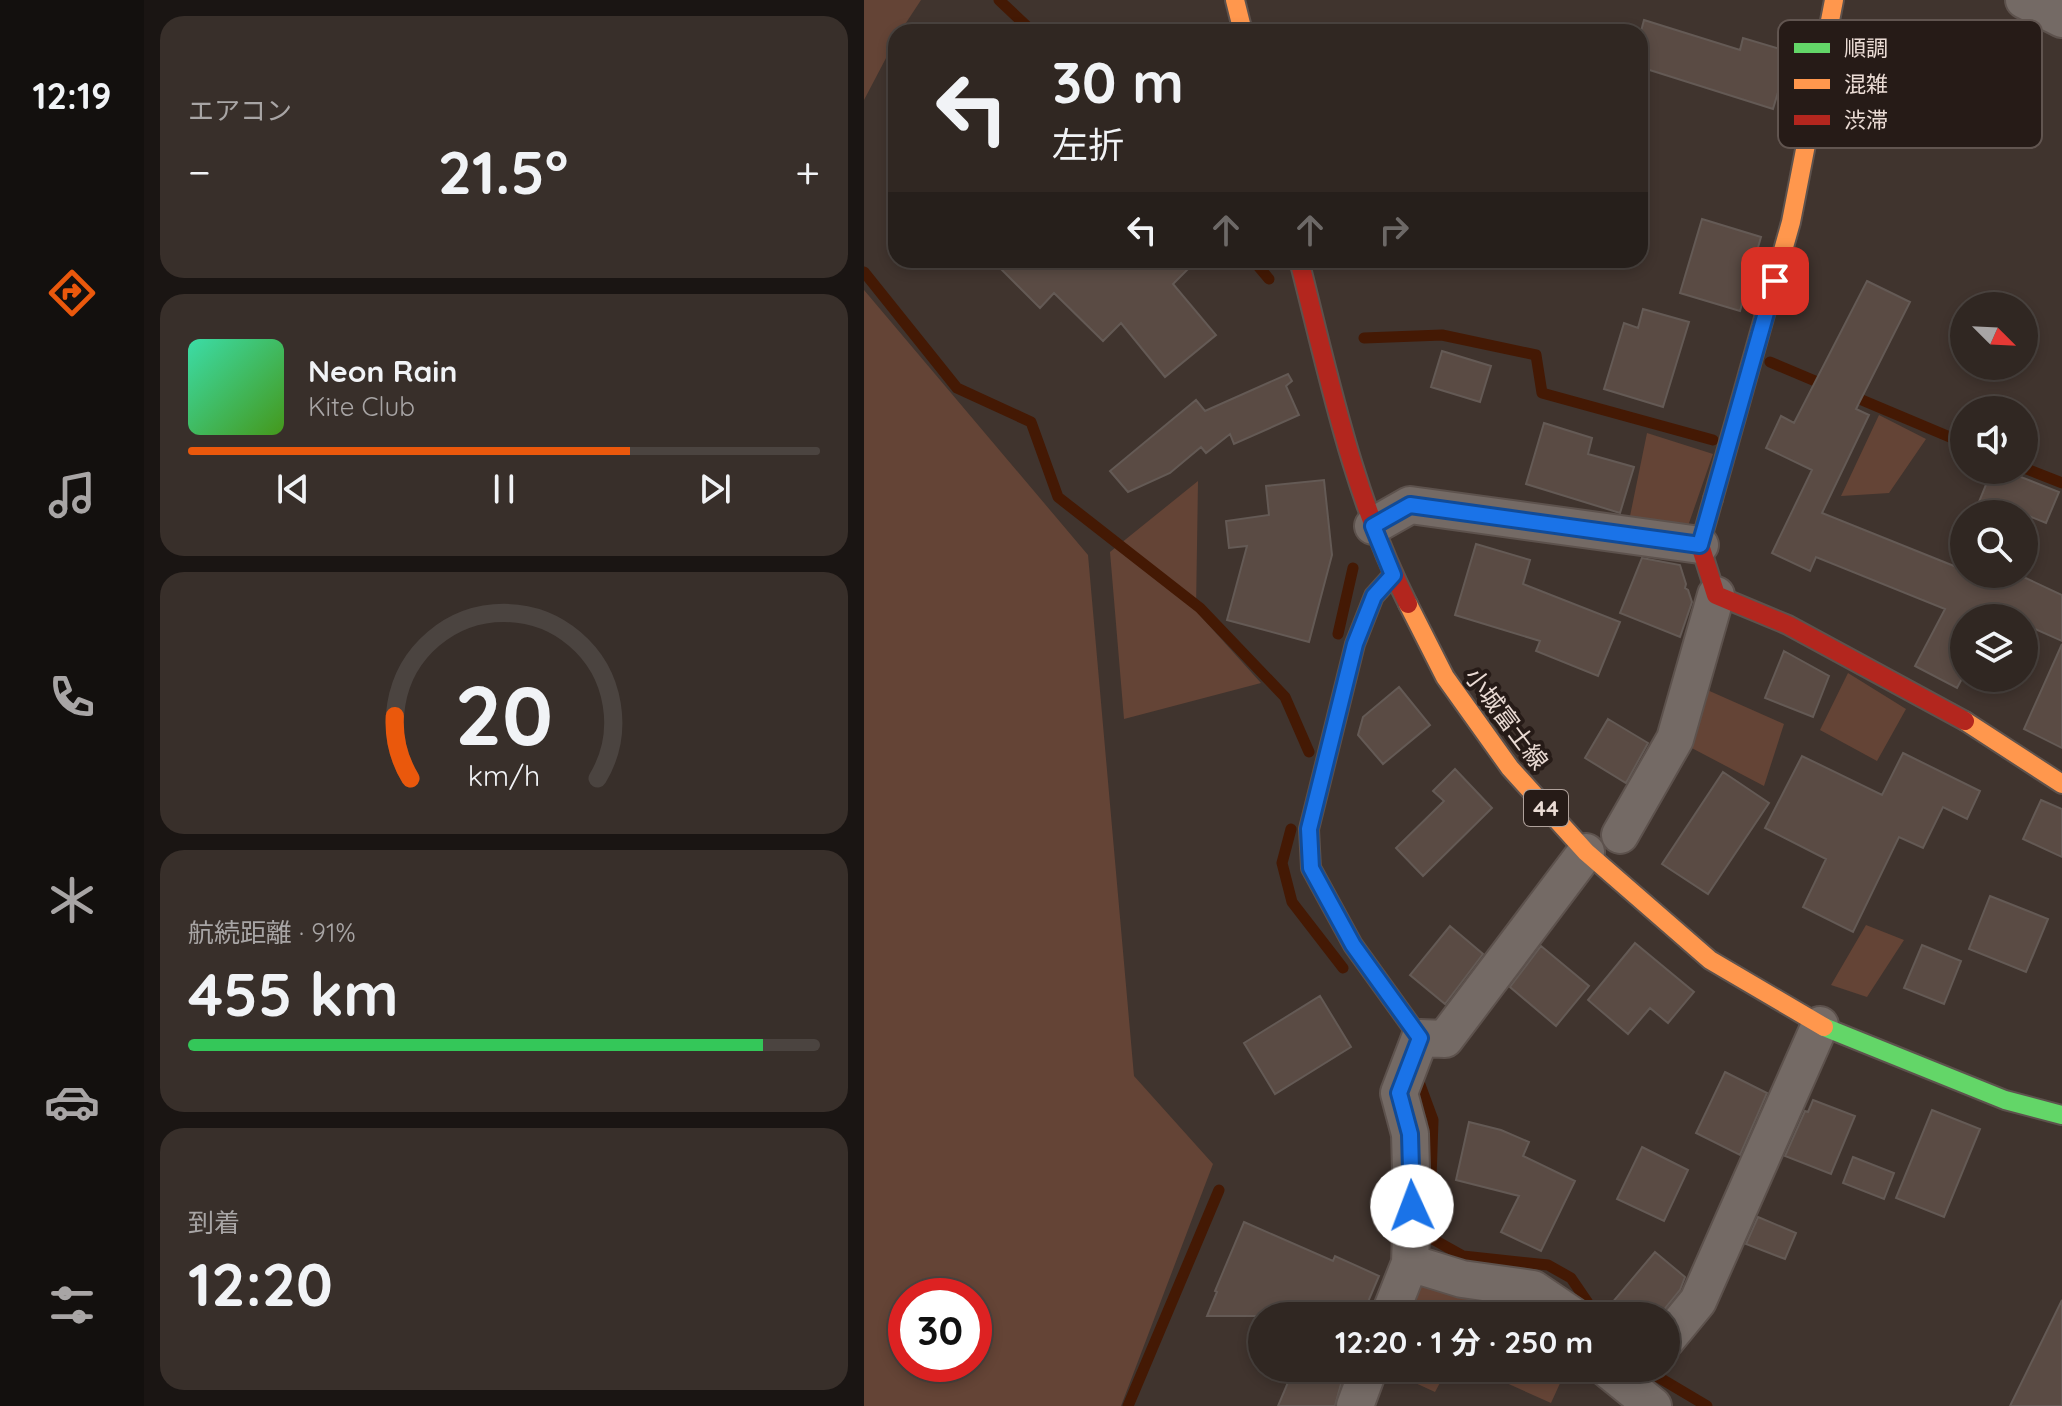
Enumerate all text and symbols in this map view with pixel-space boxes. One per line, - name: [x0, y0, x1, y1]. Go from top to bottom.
- legend: [1778, 20, 2042, 148]
- text: 順調: [1844, 34, 1888, 62]
- text: 30 m: [1052, 47, 1184, 117]
- icon: left: [920, 56, 1024, 160]
- text: 混雑: [1844, 70, 1888, 98]
- text: 12:19: [33, 73, 111, 118]
- text: エアコン: [188, 94, 292, 127]
- text: 渋滞: [1844, 106, 1888, 134]
- text: 左折: [1052, 122, 1124, 167]
- text: 21.5°: [438, 134, 568, 209]
- text: −: [188, 144, 211, 199]
- text: +: [795, 144, 820, 199]
- icon: left: [1120, 208, 1164, 252]
- icon: ahead: [1204, 208, 1248, 252]
- icon: ahead: [1288, 208, 1332, 252]
- icon: right: [1372, 208, 1416, 252]
- pin: [1741, 247, 1809, 315]
- icon: arrive: [1753, 259, 1797, 303]
- icon: directions: [44, 265, 100, 321]
- north arrow: [1950, 292, 2038, 380]
- map controls: [1950, 292, 2038, 692]
- text: Neon Rain: [308, 352, 457, 390]
- text: Kite Club: [308, 390, 415, 423]
- button: sound: [1950, 396, 2038, 484]
- icon: music: [44, 467, 100, 523]
- icon: previous: [271, 467, 315, 511]
- icon: pause: [482, 467, 526, 511]
- icon: next: [693, 467, 737, 511]
- button: search: [1950, 500, 2038, 588]
- button: layers: [1950, 604, 2038, 692]
- street label: 小城富士線: [1459, 661, 1555, 775]
- text: 20: [455, 662, 553, 766]
- icon: phone: [44, 669, 100, 725]
- text: km/h: [468, 757, 540, 793]
- road number: 44: [1524, 790, 1568, 826]
- icon: climate: [44, 872, 100, 928]
- text: 航続距離 · 91%: [188, 916, 356, 949]
- text: 455 km: [188, 956, 399, 1031]
- icon: car: [44, 1074, 100, 1130]
- position arrow: [1370, 1164, 1454, 1248]
- text: 到着: [188, 1206, 240, 1239]
- text: 12:20: [188, 1246, 333, 1321]
- icon: filters: [44, 1277, 100, 1333]
- speed limit sign: 30: [888, 1278, 992, 1382]
- text: 12:20 · 1 分 · 250 m: [1335, 1323, 1593, 1361]

